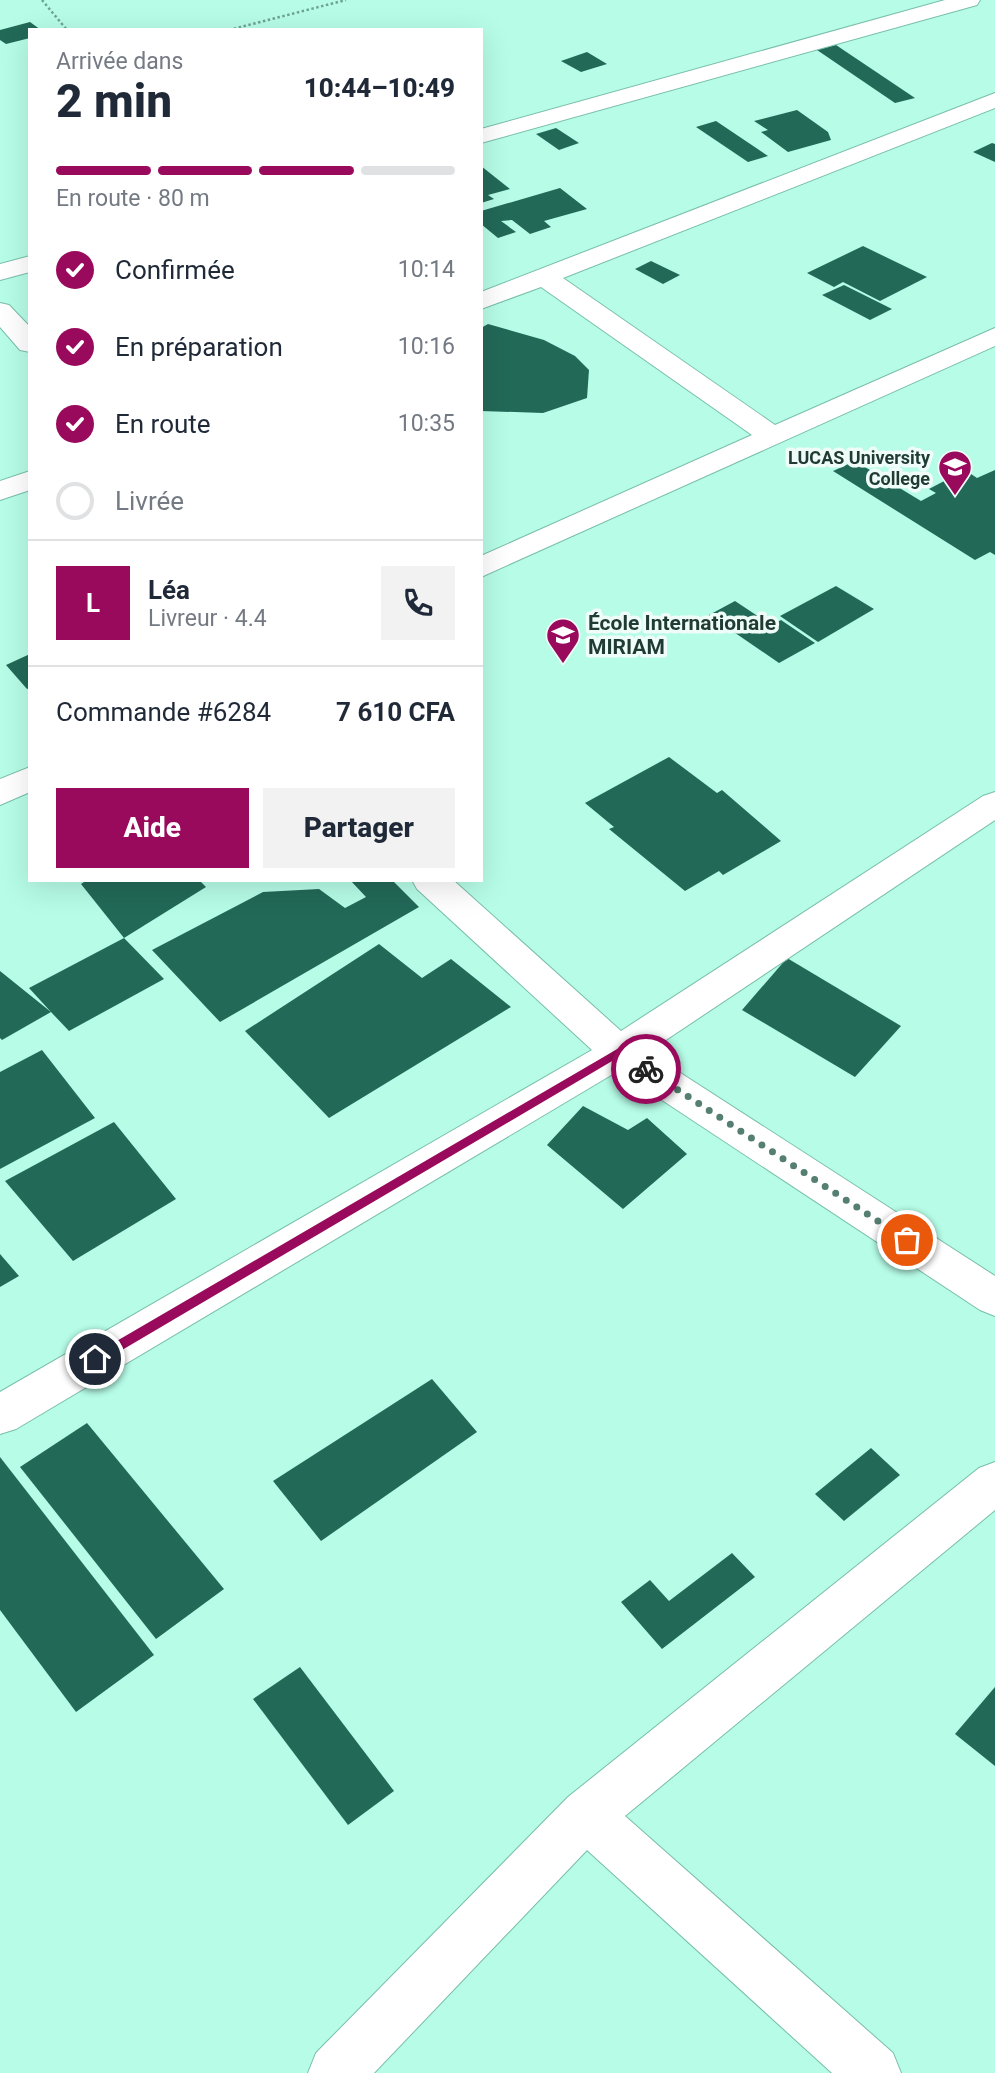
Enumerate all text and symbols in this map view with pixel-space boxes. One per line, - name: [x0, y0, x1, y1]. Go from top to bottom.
- text: Arrivée dans: [56, 48, 183, 75]
- text: 10:44–10:49: [304, 73, 455, 103]
- text: 2 min: [56, 74, 172, 128]
- text: En route · 80 m: [56, 185, 210, 212]
- icon: check: [56, 251, 94, 289]
- text: Confirmée: [115, 255, 235, 285]
- text: 10:14: [398, 256, 455, 283]
- icon: check: [56, 328, 94, 366]
- text: En préparation: [115, 332, 283, 362]
- text: 10:16: [398, 333, 455, 360]
- icon: check: [56, 405, 94, 443]
- text: En route: [115, 409, 211, 439]
- text: 10:35: [398, 410, 455, 437]
- place label: LUCAS University College: [788, 447, 931, 489]
- school or university icon: LUCAS University College: [936, 448, 974, 497]
- text: Livrée: [115, 486, 184, 516]
- button: phone: [381, 566, 455, 640]
- text: Léa: [148, 575, 190, 605]
- text: L: [86, 588, 100, 618]
- text: Livreur · 4.4: [148, 605, 267, 632]
- place label: École Internationale MIRIAM: [588, 611, 776, 659]
- school or university icon: École Internationale MIRIAM: [544, 616, 582, 665]
- text: Commande #6284: [56, 697, 271, 727]
- text: 7 610 CFA: [336, 697, 455, 727]
- button: Aide: [56, 788, 249, 868]
- button: Partager: [263, 788, 455, 868]
- courier: [611, 1034, 681, 1104]
- icon: bike: [627, 1050, 665, 1088]
- pin: [877, 1210, 937, 1270]
- icon: bag: [888, 1221, 926, 1259]
- pin: [65, 1329, 125, 1389]
- icon: home: [76, 1340, 114, 1378]

